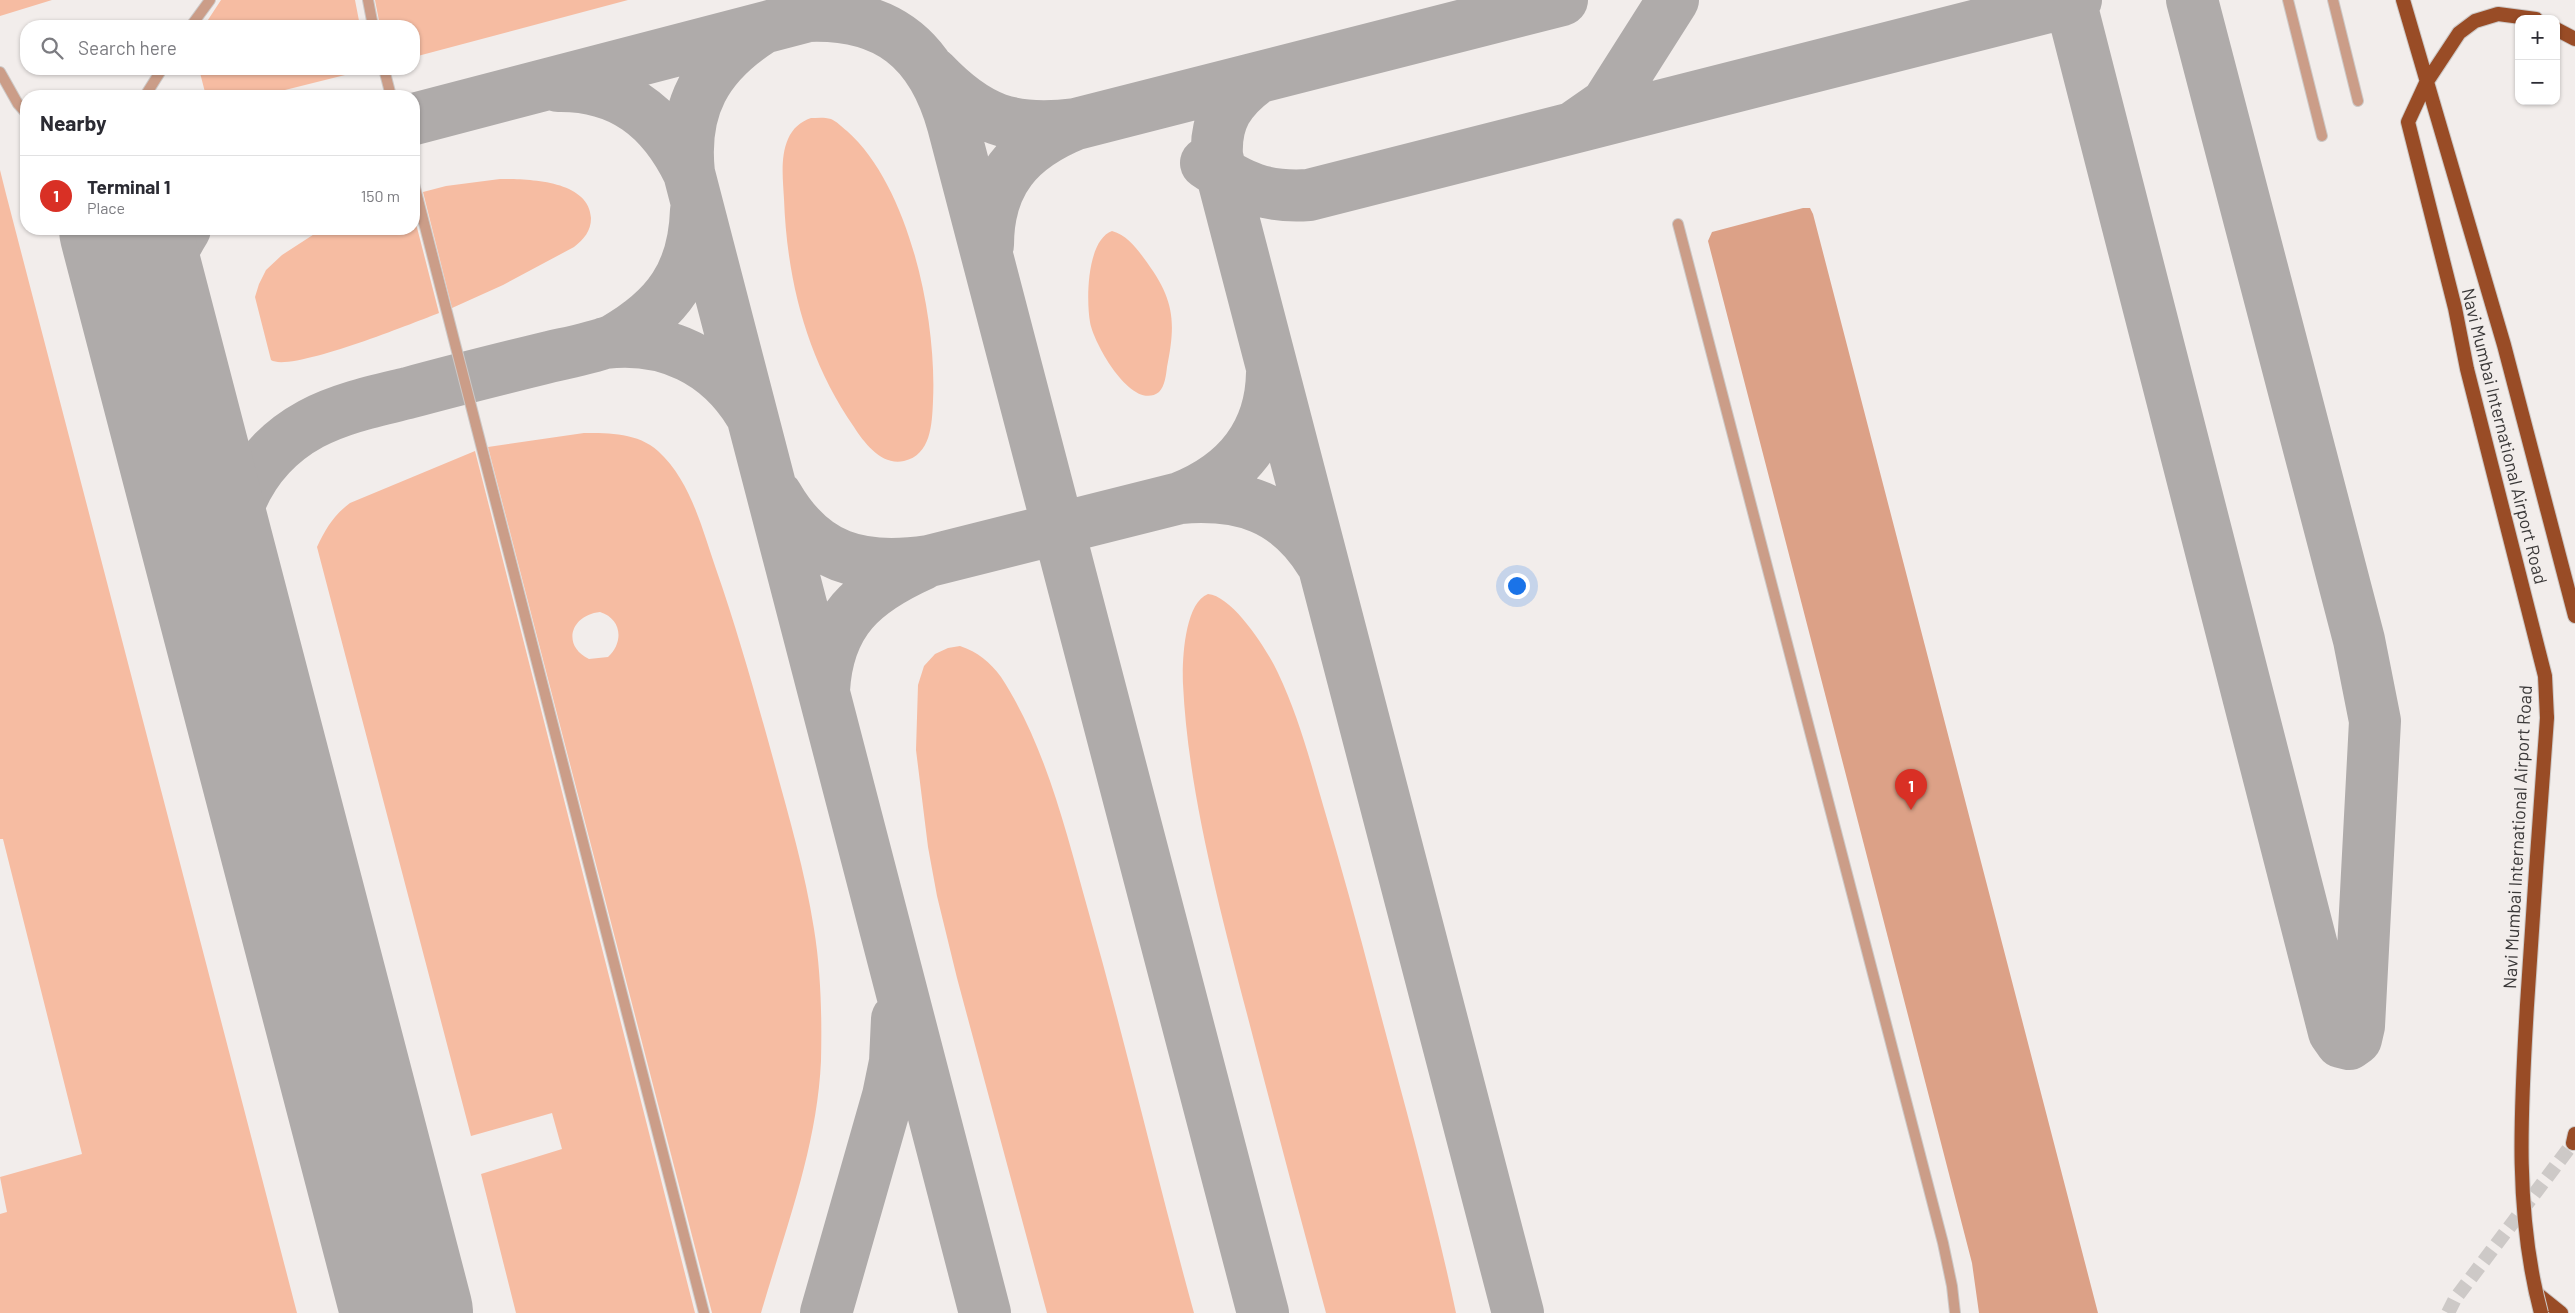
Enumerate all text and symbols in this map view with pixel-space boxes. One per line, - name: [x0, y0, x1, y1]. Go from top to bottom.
- map controls: [2515, 15, 2560, 105]
- button: +: [2515, 15, 2560, 60]
- search box: [20, 20, 420, 75]
- icon: search: [38, 34, 66, 62]
- text: Search here: [78, 36, 177, 59]
- button: −: [2515, 60, 2560, 105]
- text: Nearby: [40, 110, 106, 135]
- text: Terminal 1: [87, 175, 170, 198]
- text: 1: [53, 186, 59, 205]
- text: 150 m: [361, 186, 400, 205]
- text: Place: [87, 198, 125, 217]
- street label: Navi Mumbai International Airport Road: [2458, 286, 2552, 586]
- your location: [1504, 573, 1530, 599]
- street label: Navi Mumbai International Airport Road: [2498, 684, 2536, 990]
- pin: 1: [1895, 769, 1927, 810]

